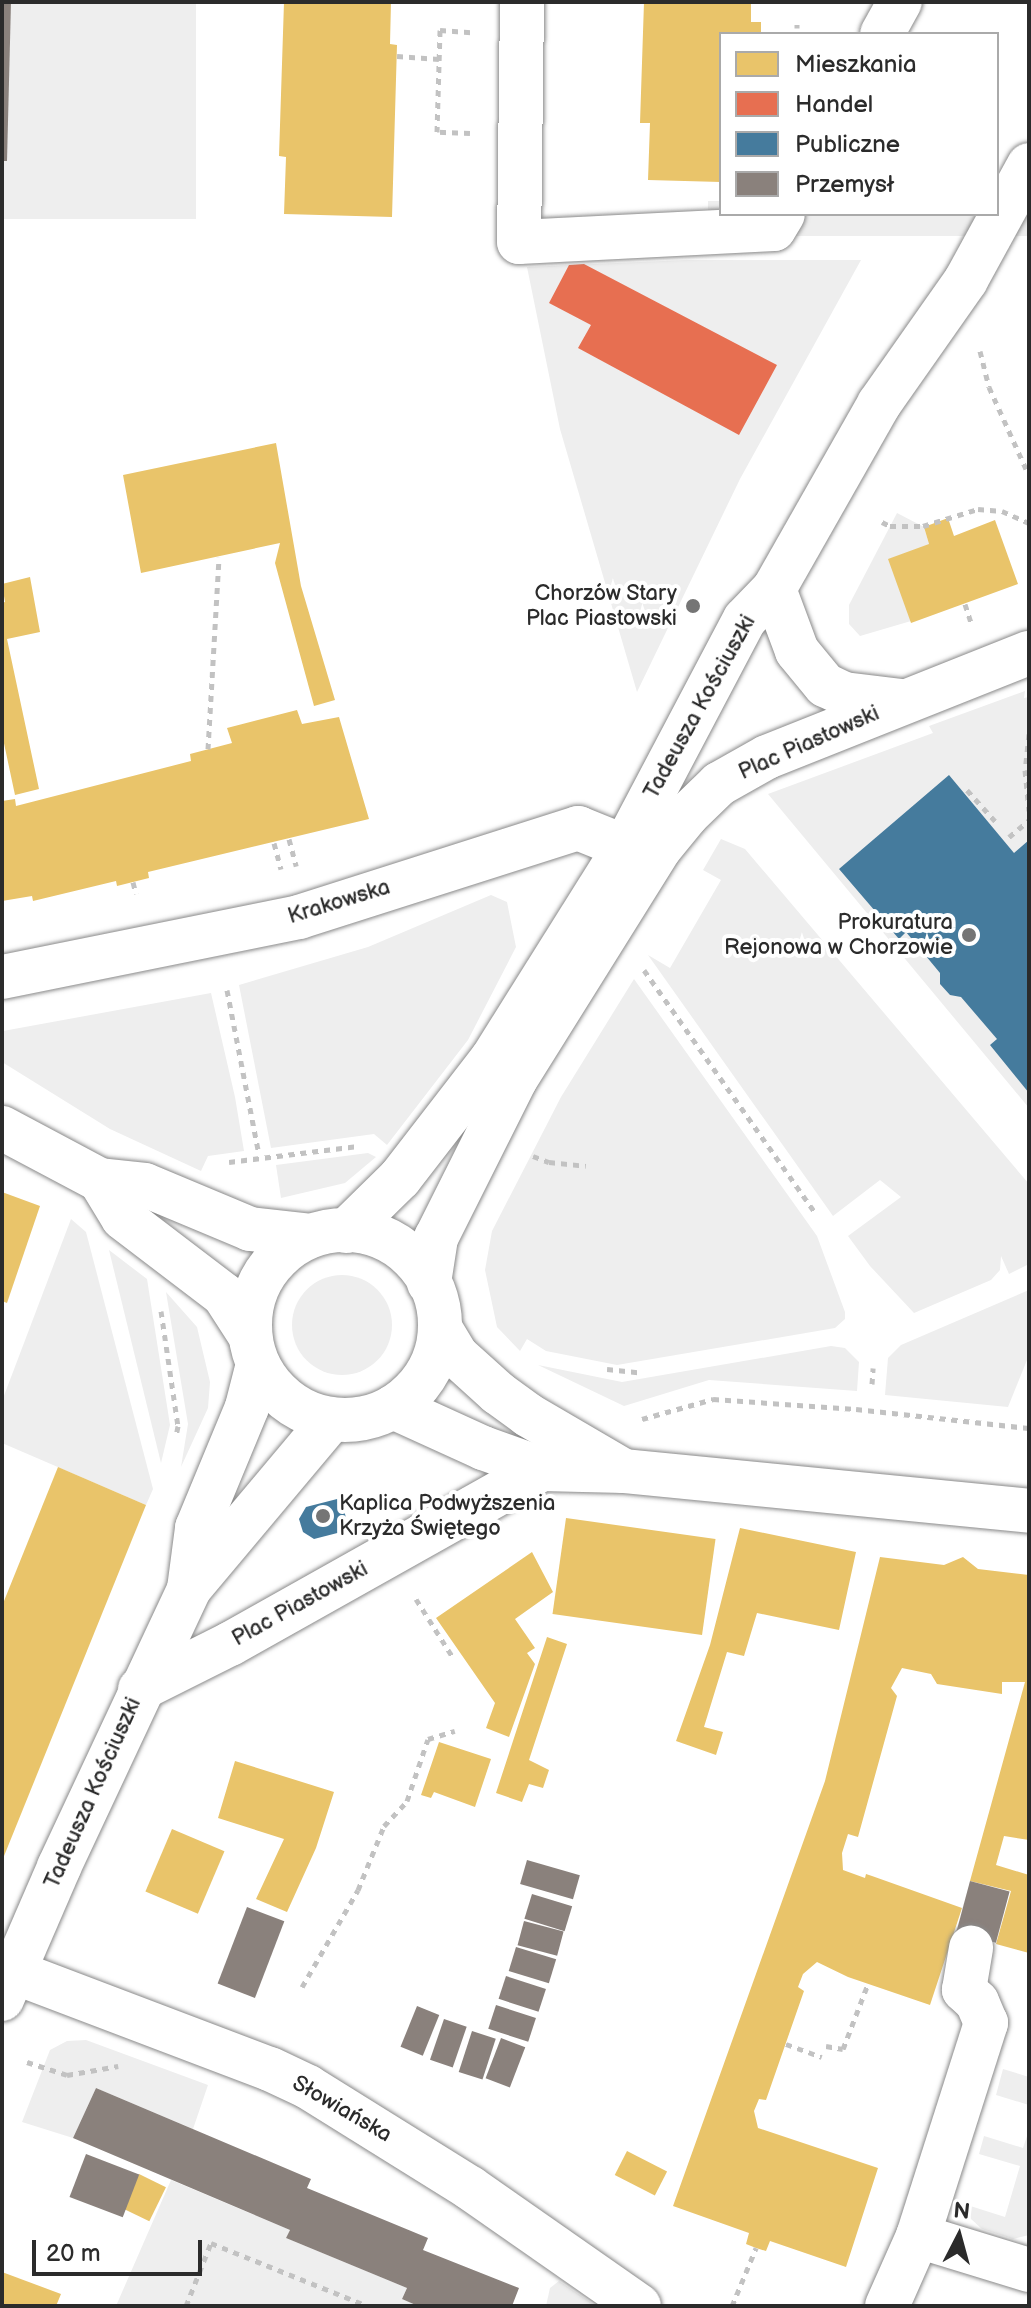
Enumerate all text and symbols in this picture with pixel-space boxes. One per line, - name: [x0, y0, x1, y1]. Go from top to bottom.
- legend: [719, 32, 999, 216]
- text: Mieszkania: [795, 50, 917, 79]
- text: Handel: [795, 90, 873, 119]
- text: Publiczne: [795, 130, 900, 159]
- text: Przemysł: [795, 170, 894, 199]
- place label: Chorzów Stary Plac Piastowski: [526, 580, 677, 632]
- marker: Chorzów Stary Plac Piastowski: [684, 597, 702, 615]
- street label: Tadeusza Kościuszki: [639, 611, 761, 803]
- street label: Plac Piastowski: [735, 700, 883, 786]
- street label: Krakowska: [285, 874, 393, 930]
- place label: Prokuratura Rejonowa w Chorzowie: [724, 909, 953, 960]
- marker: Prokuratura Rejonowa w Chorzowie: [960, 926, 978, 944]
- place label: Kaplica Podwyższenia Krzyża Świętego: [339, 1490, 556, 1542]
- marker: Kaplica Podwyższenia Krzyża Świętego: [314, 1507, 332, 1525]
- street label: Plac Piastowski: [228, 1556, 372, 1652]
- street label: Tadeusza Kościuszki: [39, 1694, 147, 1892]
- street label: Słowiańska: [288, 2070, 396, 2148]
- north arrow: [919, 2196, 999, 2276]
- text: N: [952, 2197, 971, 2226]
- scale bar: [36, 2224, 206, 2274]
- text: 20 m: [46, 2239, 101, 2268]

